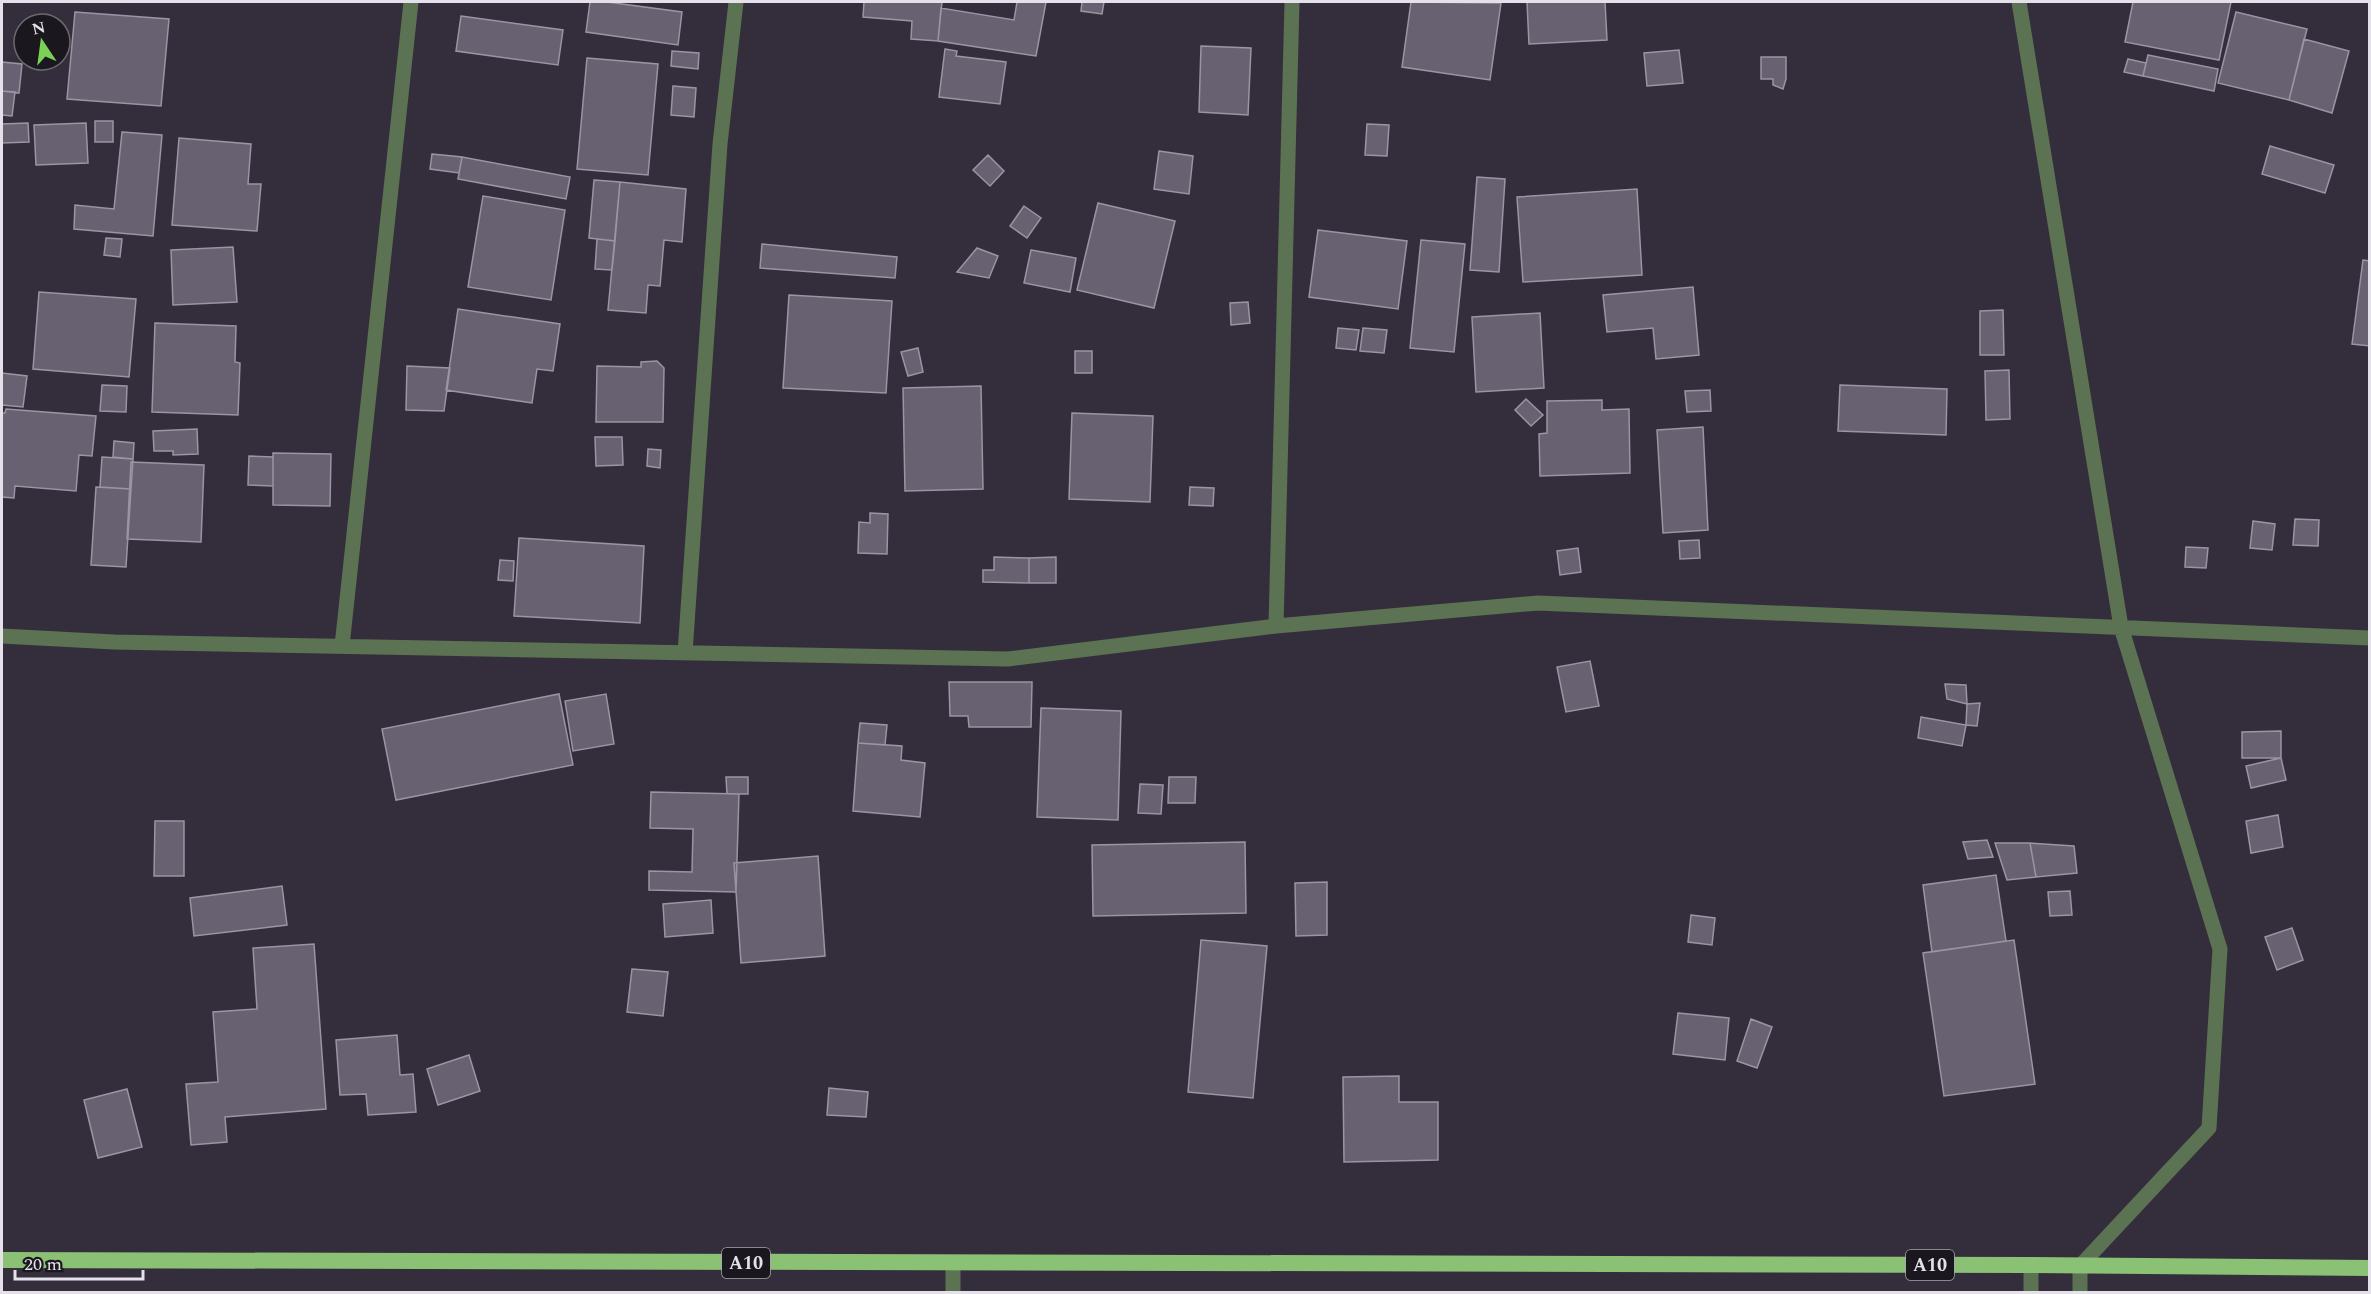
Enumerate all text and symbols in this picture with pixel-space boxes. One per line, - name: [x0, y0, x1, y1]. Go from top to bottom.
- north arrow: [12, 12, 72, 72]
- text: N: [30, 15, 48, 42]
- scale bar: [15, 1243, 142, 1281]
- road number: A10: [722, 1248, 770, 1278]
- road number: A10: [1906, 1250, 1954, 1280]
- text: 20 m: [24, 1251, 62, 1278]

